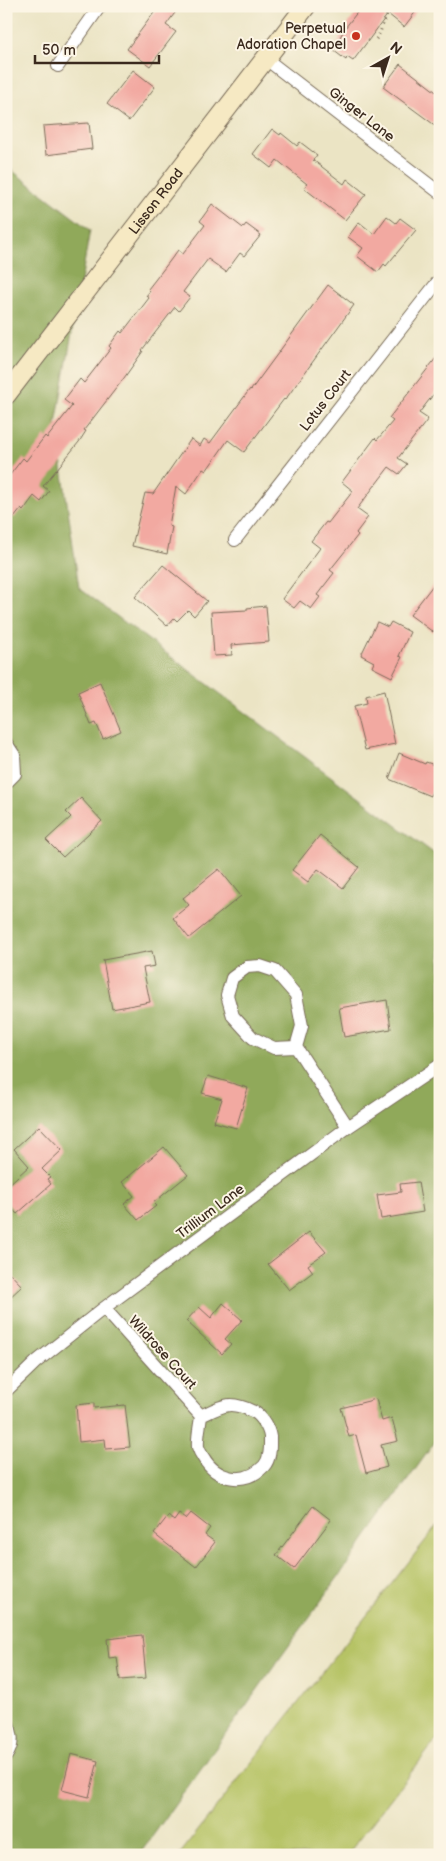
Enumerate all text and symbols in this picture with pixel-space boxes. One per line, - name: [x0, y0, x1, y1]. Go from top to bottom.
- place label: Perpetual Adoration Chapel: [237, 20, 346, 53]
- marker: Perpetual Adoration Chapel: [350, 30, 362, 42]
- scale bar: [35, 32, 159, 64]
- north arrow: [364, 32, 414, 82]
- text: N: [386, 38, 405, 58]
- text: 50 m: [42, 41, 76, 60]
- street label: Ginger Lane: [325, 83, 398, 145]
- street label: Lisson Road: [125, 165, 187, 238]
- street label: Lotus Court: [296, 366, 355, 434]
- street label: Trillium Lane: [173, 1180, 248, 1242]
- street label: Wildrose Court: [125, 1312, 201, 1393]

